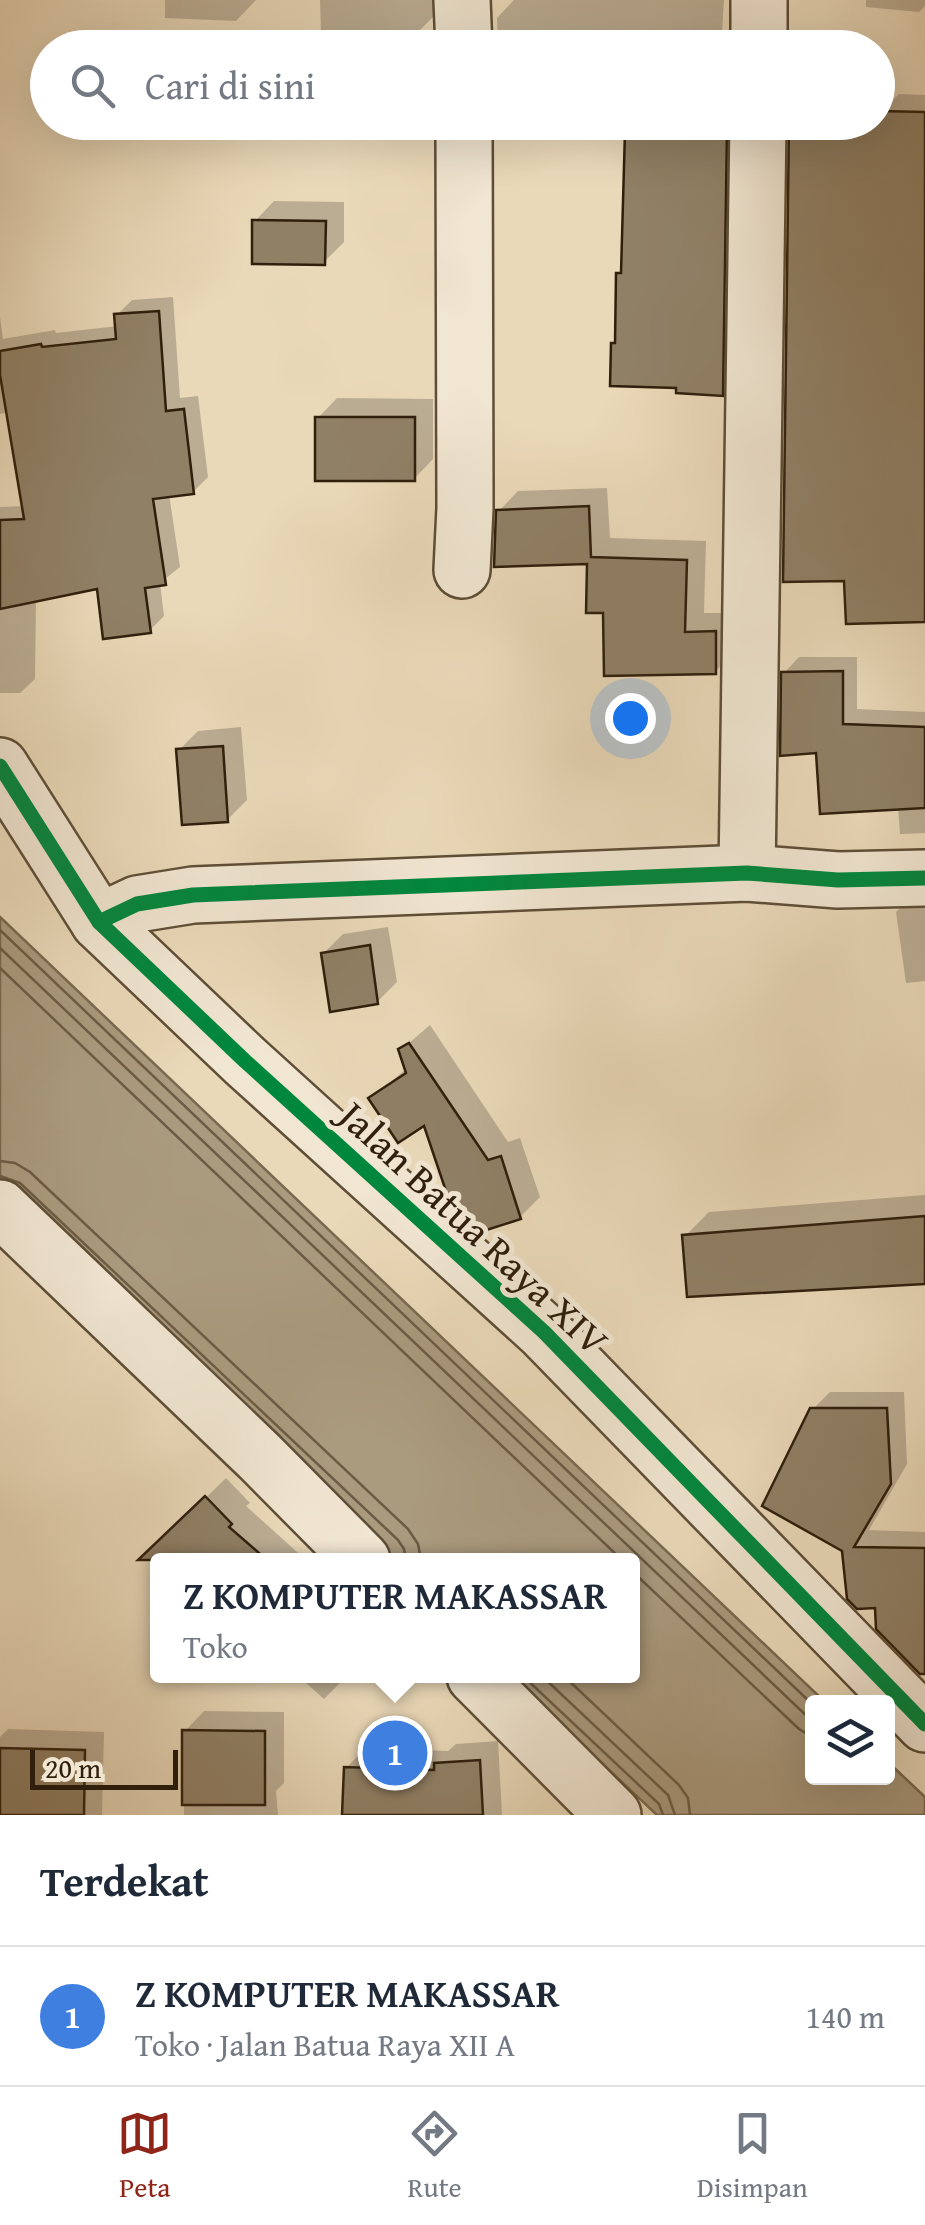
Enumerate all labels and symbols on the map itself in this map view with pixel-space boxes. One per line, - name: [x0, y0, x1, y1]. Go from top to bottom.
- your location: [605, 693, 656, 744]
- street label: Jalan Batua Raya XIV: [322, 1083, 623, 1369]
- pin: 1: [362, 1716, 428, 1790]
- scale bar: [30, 1745, 178, 1790]

